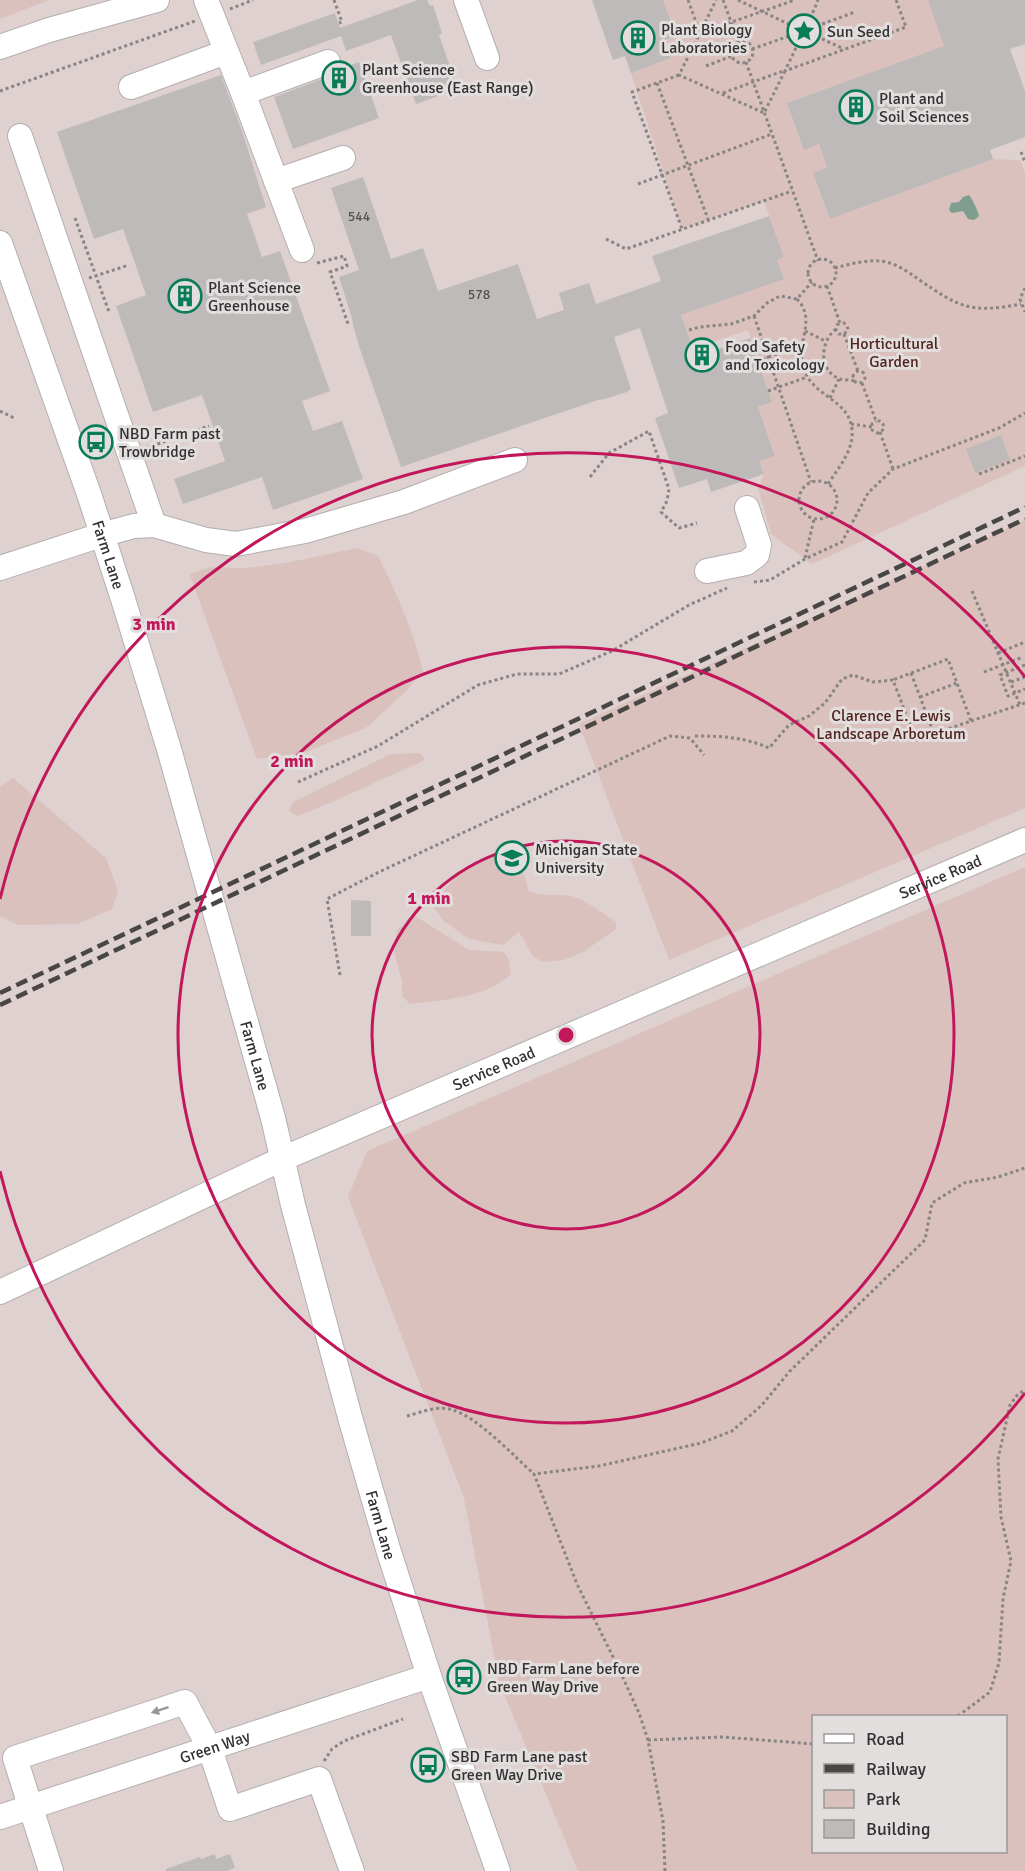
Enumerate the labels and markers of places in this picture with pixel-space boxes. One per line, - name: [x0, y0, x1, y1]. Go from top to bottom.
- place icon: Sun Seed: [786, 13, 822, 49]
- building icon: Plant Biology Laboratories: [620, 20, 656, 56]
- place label: Plant Biology Laboratories: [661, 20, 752, 58]
- place label: Sun Seed: [827, 22, 890, 42]
- building icon: Plant Science Greenhouse (East Range): [321, 60, 357, 96]
- place label: Plant Science Greenhouse (East Range): [362, 60, 534, 98]
- building icon: Plant and Soil Sciences: [838, 89, 874, 125]
- place label: Plant and Soil Sciences: [879, 89, 969, 127]
- building icon: Plant Science Greenhouse: [167, 278, 203, 314]
- place label: Plant Science Greenhouse: [208, 278, 301, 316]
- building icon: Food Safety and Toxicology: [684, 337, 720, 373]
- place label: Food Safety and Toxicology: [725, 337, 825, 375]
- bus stop icon: NBD Farm past Trowbridge: [78, 424, 114, 460]
- place label: NBD Farm past Trowbridge: [119, 424, 221, 462]
- school or university icon: Michigan State University: [494, 840, 530, 876]
- place label: Michigan State University: [535, 840, 638, 878]
- centre of rings: [556, 1025, 576, 1045]
- bus stop icon: NBD Farm Lane before Green Way Drive: [446, 1659, 482, 1695]
- place label: NBD Farm Lane before Green Way Drive: [487, 1659, 640, 1697]
- bus stop icon: SBD Farm Lane past Green Way Drive: [410, 1747, 446, 1783]
- place label: SBD Farm Lane past Green Way Drive: [451, 1747, 588, 1785]

